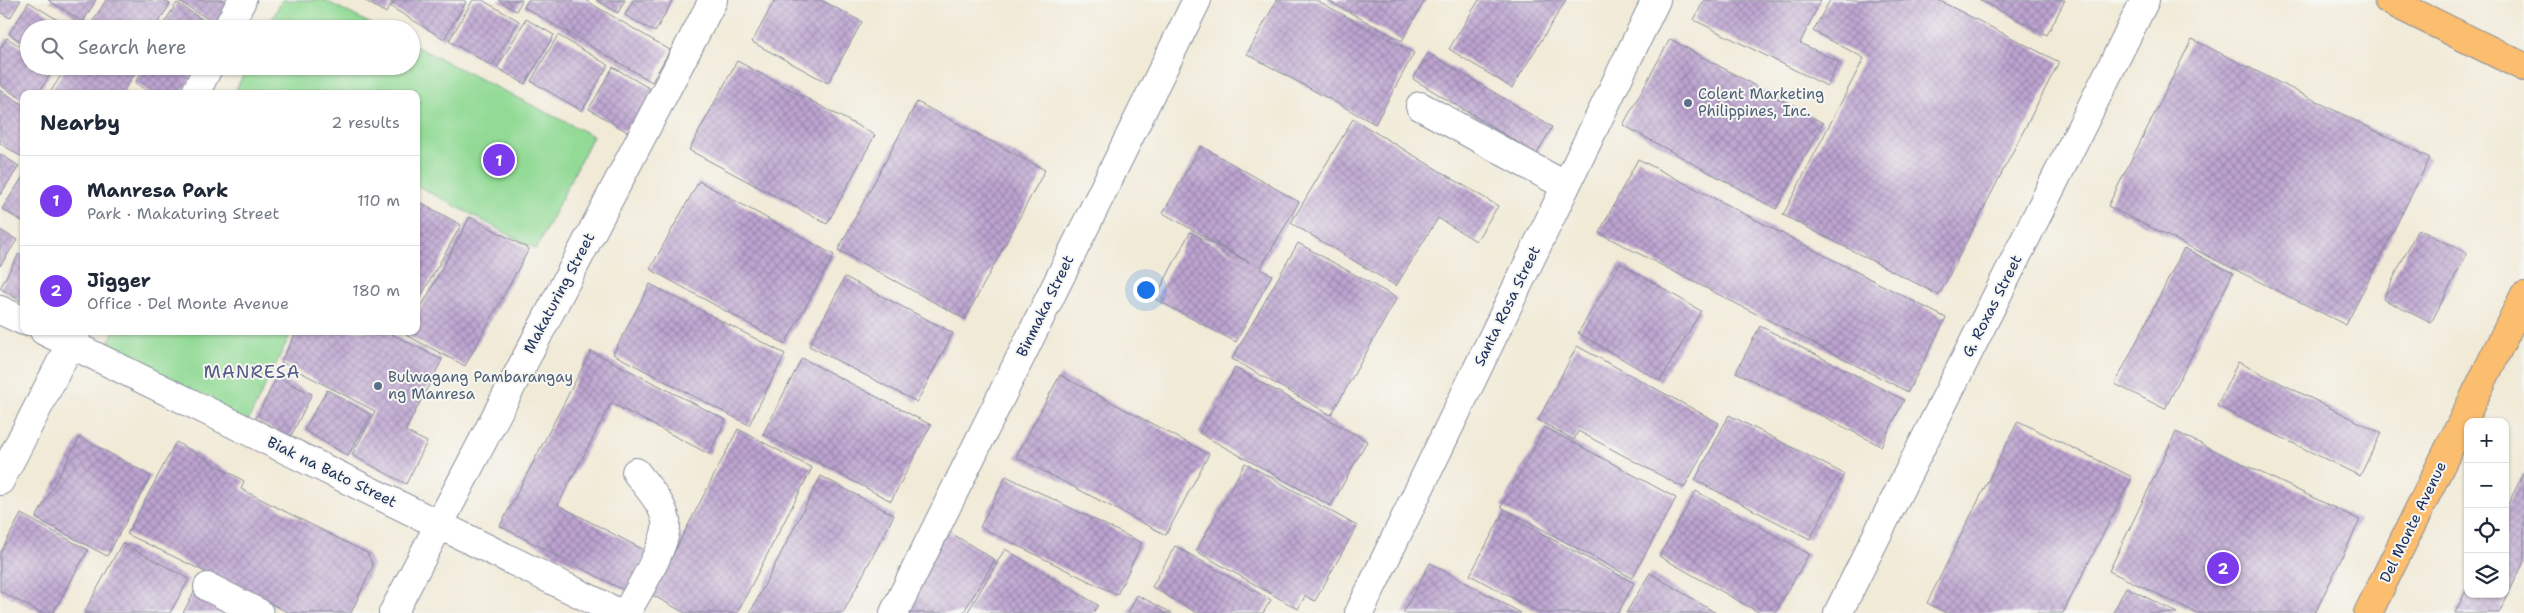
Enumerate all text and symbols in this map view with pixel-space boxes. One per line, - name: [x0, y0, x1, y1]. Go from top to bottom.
- search box: [20, 20, 420, 75]
- icon: search: [38, 34, 66, 62]
- text: Search here: [78, 35, 187, 60]
- place label: Colent Marketing Philippines, Inc.: [1698, 84, 1824, 121]
- marker: Colent Marketing Philippines, Inc.: [1682, 97, 1694, 109]
- text: Nearby: [40, 109, 120, 137]
- text: 2 results: [331, 112, 400, 133]
- pin: 1: [483, 141, 515, 179]
- text: Manresa Park: [87, 178, 228, 203]
- text: 1: [52, 190, 60, 211]
- text: 110 m: [357, 190, 400, 211]
- text: Park · Makaturing Street: [87, 203, 280, 224]
- street label: Makaturing Street: [519, 229, 599, 357]
- street label: Santa Rosa Street: [1469, 242, 1545, 370]
- street label: G. Roxas Street: [1958, 251, 2026, 361]
- street label: Binmaka Street: [1012, 252, 1078, 360]
- text: Jigger: [87, 268, 151, 293]
- your location: [1133, 277, 1159, 303]
- text: 2: [50, 280, 62, 301]
- text: 180 m: [352, 280, 400, 301]
- text: Office · Del Monte Avenue: [87, 293, 289, 314]
- district label: MANRESA: [203, 360, 301, 384]
- place label: Bulwagang Pambarangay ng Manresa: [388, 367, 573, 404]
- marker: Bulwagang Pambarangay ng Manresa: [372, 380, 384, 392]
- map controls: [2464, 418, 2509, 598]
- button: +: [2464, 418, 2509, 463]
- street label: Biak na Bato Street: [264, 432, 400, 512]
- street label: Del Monte Avenue: [2375, 458, 2451, 586]
- button: −: [2464, 463, 2509, 508]
- button: locate: [2464, 508, 2509, 553]
- pin: 2: [2207, 549, 2239, 587]
- button: layers: [2464, 553, 2509, 598]

